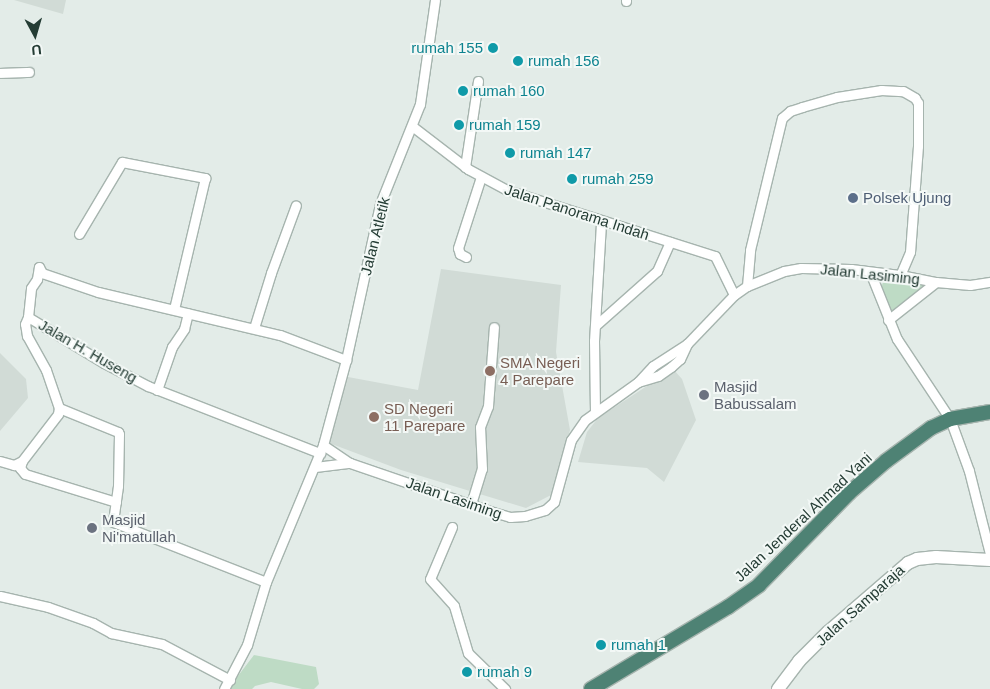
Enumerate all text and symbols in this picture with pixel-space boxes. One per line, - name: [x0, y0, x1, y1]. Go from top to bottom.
- north arrow: [10, 10, 60, 60]
- place label: rumah 155: [411, 39, 483, 57]
- text: U: [31, 41, 42, 58]
- marker: rumah 155: [487, 42, 499, 54]
- place label: rumah 156: [528, 52, 600, 70]
- marker: rumah 156: [512, 55, 524, 67]
- place label: rumah 160: [473, 82, 545, 100]
- marker: rumah 160: [457, 85, 469, 97]
- place label: rumah 159: [469, 116, 541, 134]
- marker: rumah 159: [453, 119, 465, 131]
- place label: rumah 147: [520, 144, 592, 162]
- marker: rumah 147: [504, 147, 516, 159]
- place label: rumah 259: [582, 170, 654, 188]
- marker: rumah 259: [566, 173, 578, 185]
- street label: Jalan Panorama Indah: [502, 180, 652, 244]
- place label: Polsek Ujung: [863, 189, 951, 207]
- marker: Polsek Ujung: [847, 192, 859, 204]
- street label: Jalan Atletik: [356, 195, 394, 277]
- street label: Jalan Lasiming: [819, 260, 921, 288]
- street label: Jalan H. Huseng: [35, 315, 141, 387]
- place label: SMA Negeri 4 Parepare: [500, 353, 581, 388]
- marker: SMA Negeri 4 Parepare: [484, 365, 496, 377]
- place label: Masjid Babussalam: [714, 377, 797, 412]
- marker: Masjid Babussalam: [698, 389, 710, 401]
- place label: SD Negeri 11 Parepare: [384, 399, 465, 434]
- marker: SD Negeri 11 Parepare: [368, 411, 380, 423]
- street label: Jalan Jenderal Ahmad Yani: [730, 448, 876, 586]
- street label: Jalan Lasiming: [404, 473, 504, 523]
- place label: Masjid Ni'matullah: [102, 510, 176, 545]
- marker: Masjid Ni'matullah: [86, 522, 98, 534]
- street label: Jalan Samparaja: [812, 561, 908, 649]
- place label: rumah 1: [611, 636, 666, 654]
- marker: rumah 1: [595, 639, 607, 651]
- place label: rumah 9: [477, 663, 532, 681]
- marker: rumah 9: [461, 666, 473, 678]

